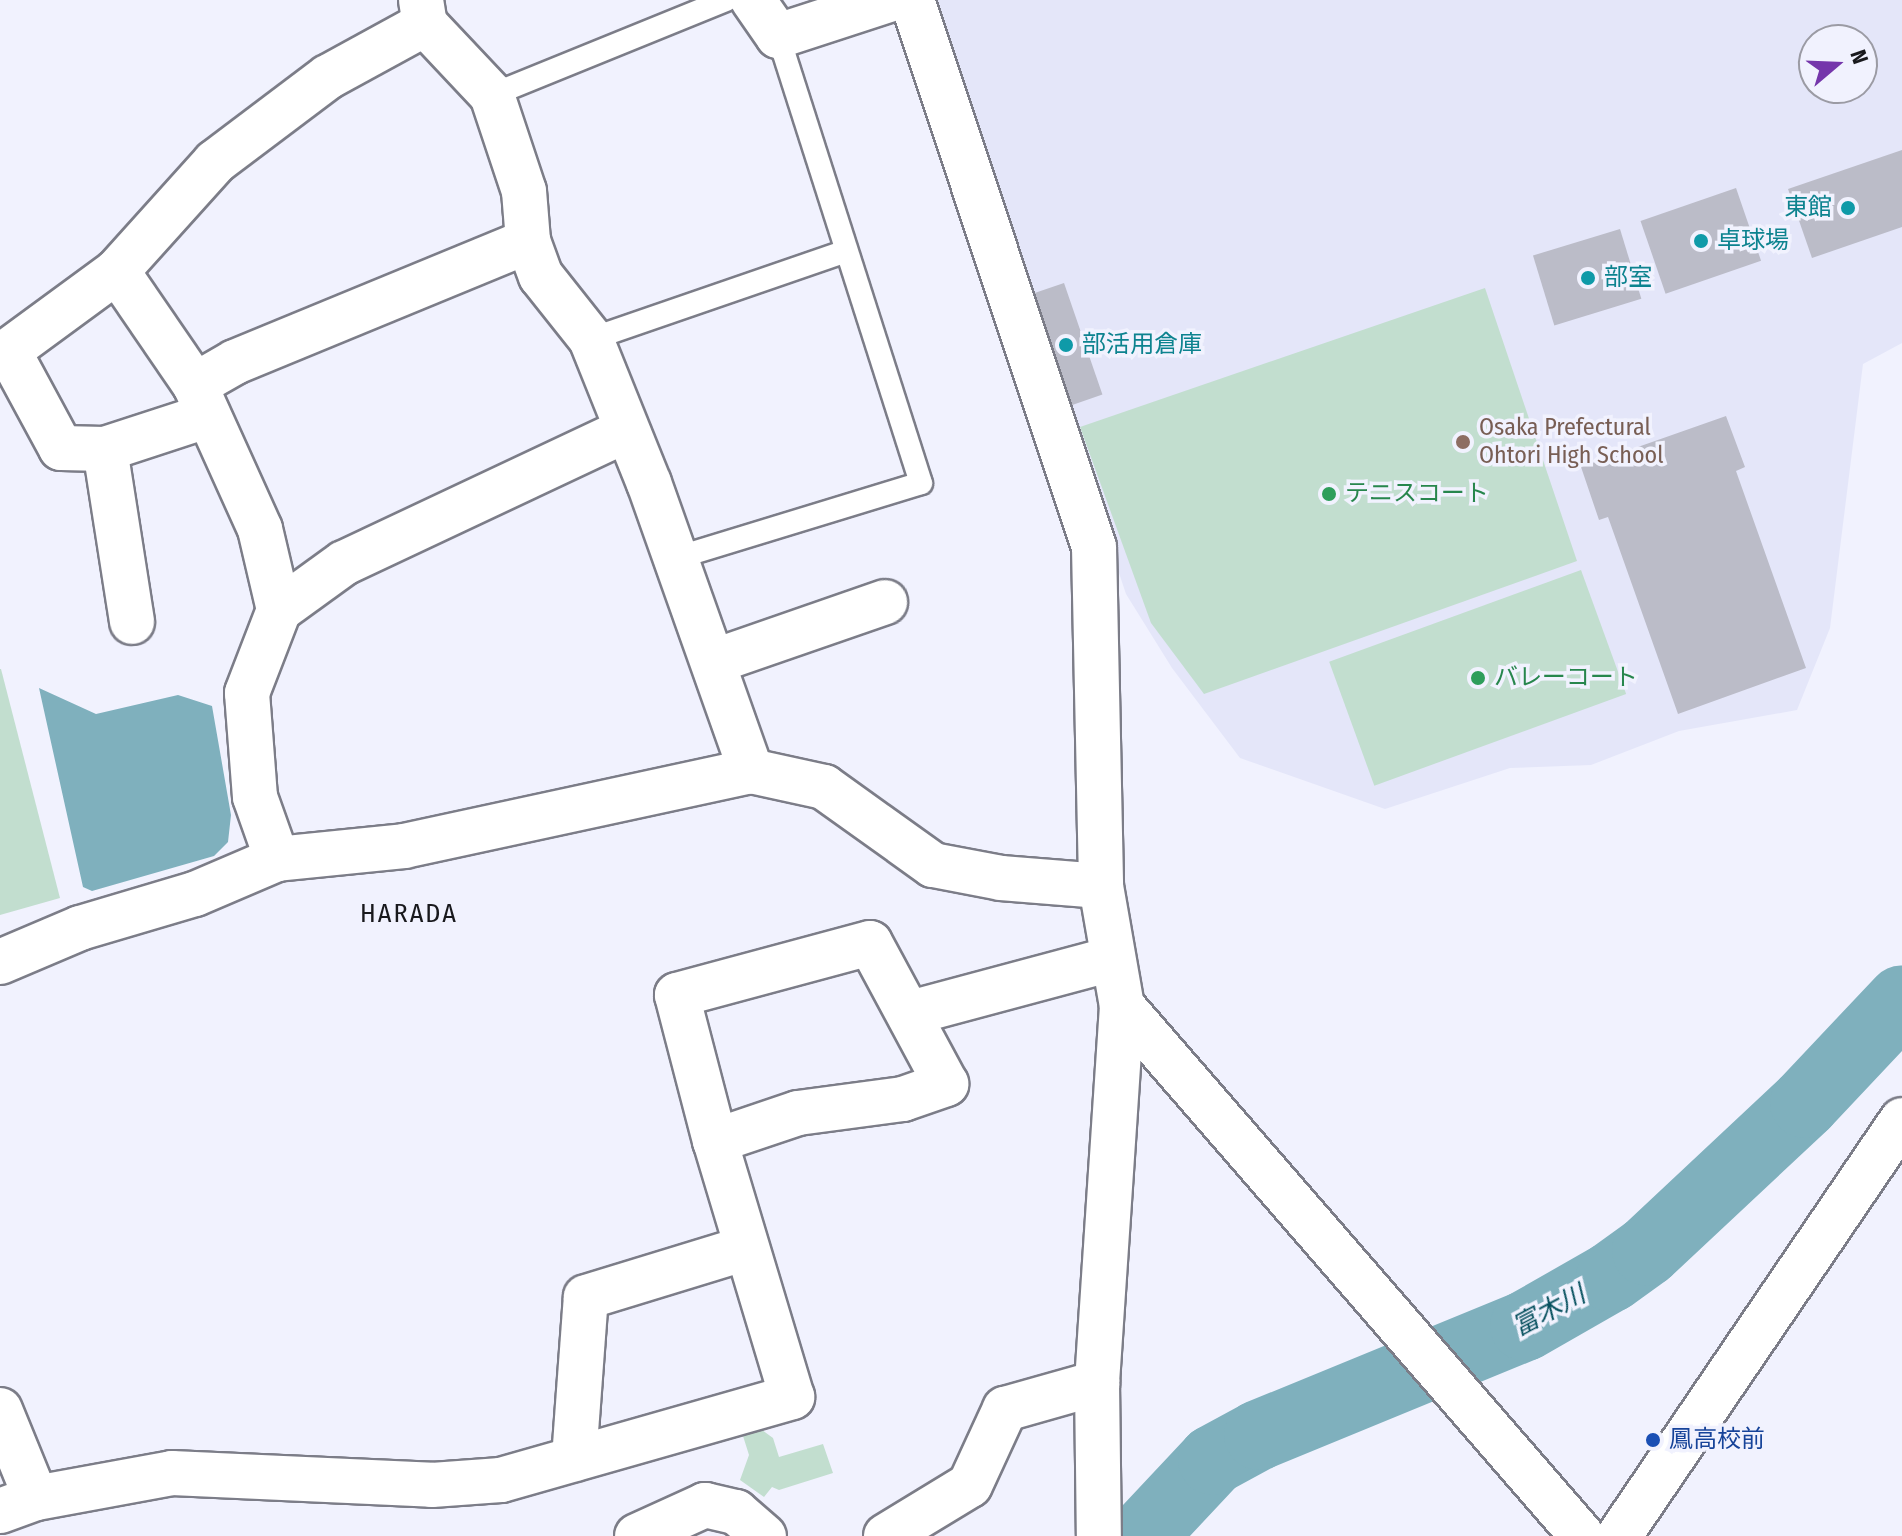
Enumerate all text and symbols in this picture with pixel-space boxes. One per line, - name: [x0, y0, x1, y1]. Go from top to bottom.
- north arrow: [1798, 24, 1878, 104]
- text: N: [1844, 46, 1874, 67]
- place label: 東館: [1784, 194, 1832, 222]
- marker: 東館: [1839, 199, 1857, 217]
- place label: 卓球場: [1717, 227, 1789, 255]
- marker: 卓球場: [1692, 232, 1710, 250]
- place label: 部室: [1604, 264, 1652, 292]
- marker: 部室: [1579, 269, 1597, 287]
- place label: 部活用倉庫: [1082, 331, 1202, 359]
- marker: 部活用倉庫: [1057, 336, 1075, 354]
- place label: Osaka Prefectural Ohtori High School: [1479, 414, 1663, 470]
- marker: Osaka Prefectural Ohtori High School: [1454, 433, 1472, 451]
- place label: テニスコート: [1345, 480, 1489, 508]
- marker: テニスコート: [1320, 485, 1338, 503]
- place label: バレーコート: [1494, 664, 1638, 692]
- marker: バレーコート: [1469, 669, 1487, 687]
- district label: HARADA: [360, 898, 458, 930]
- water label: 富木川: [1507, 1279, 1591, 1343]
- place label: 鳳高校前: [1669, 1426, 1765, 1454]
- marker: 鳳高校前: [1644, 1431, 1662, 1449]

